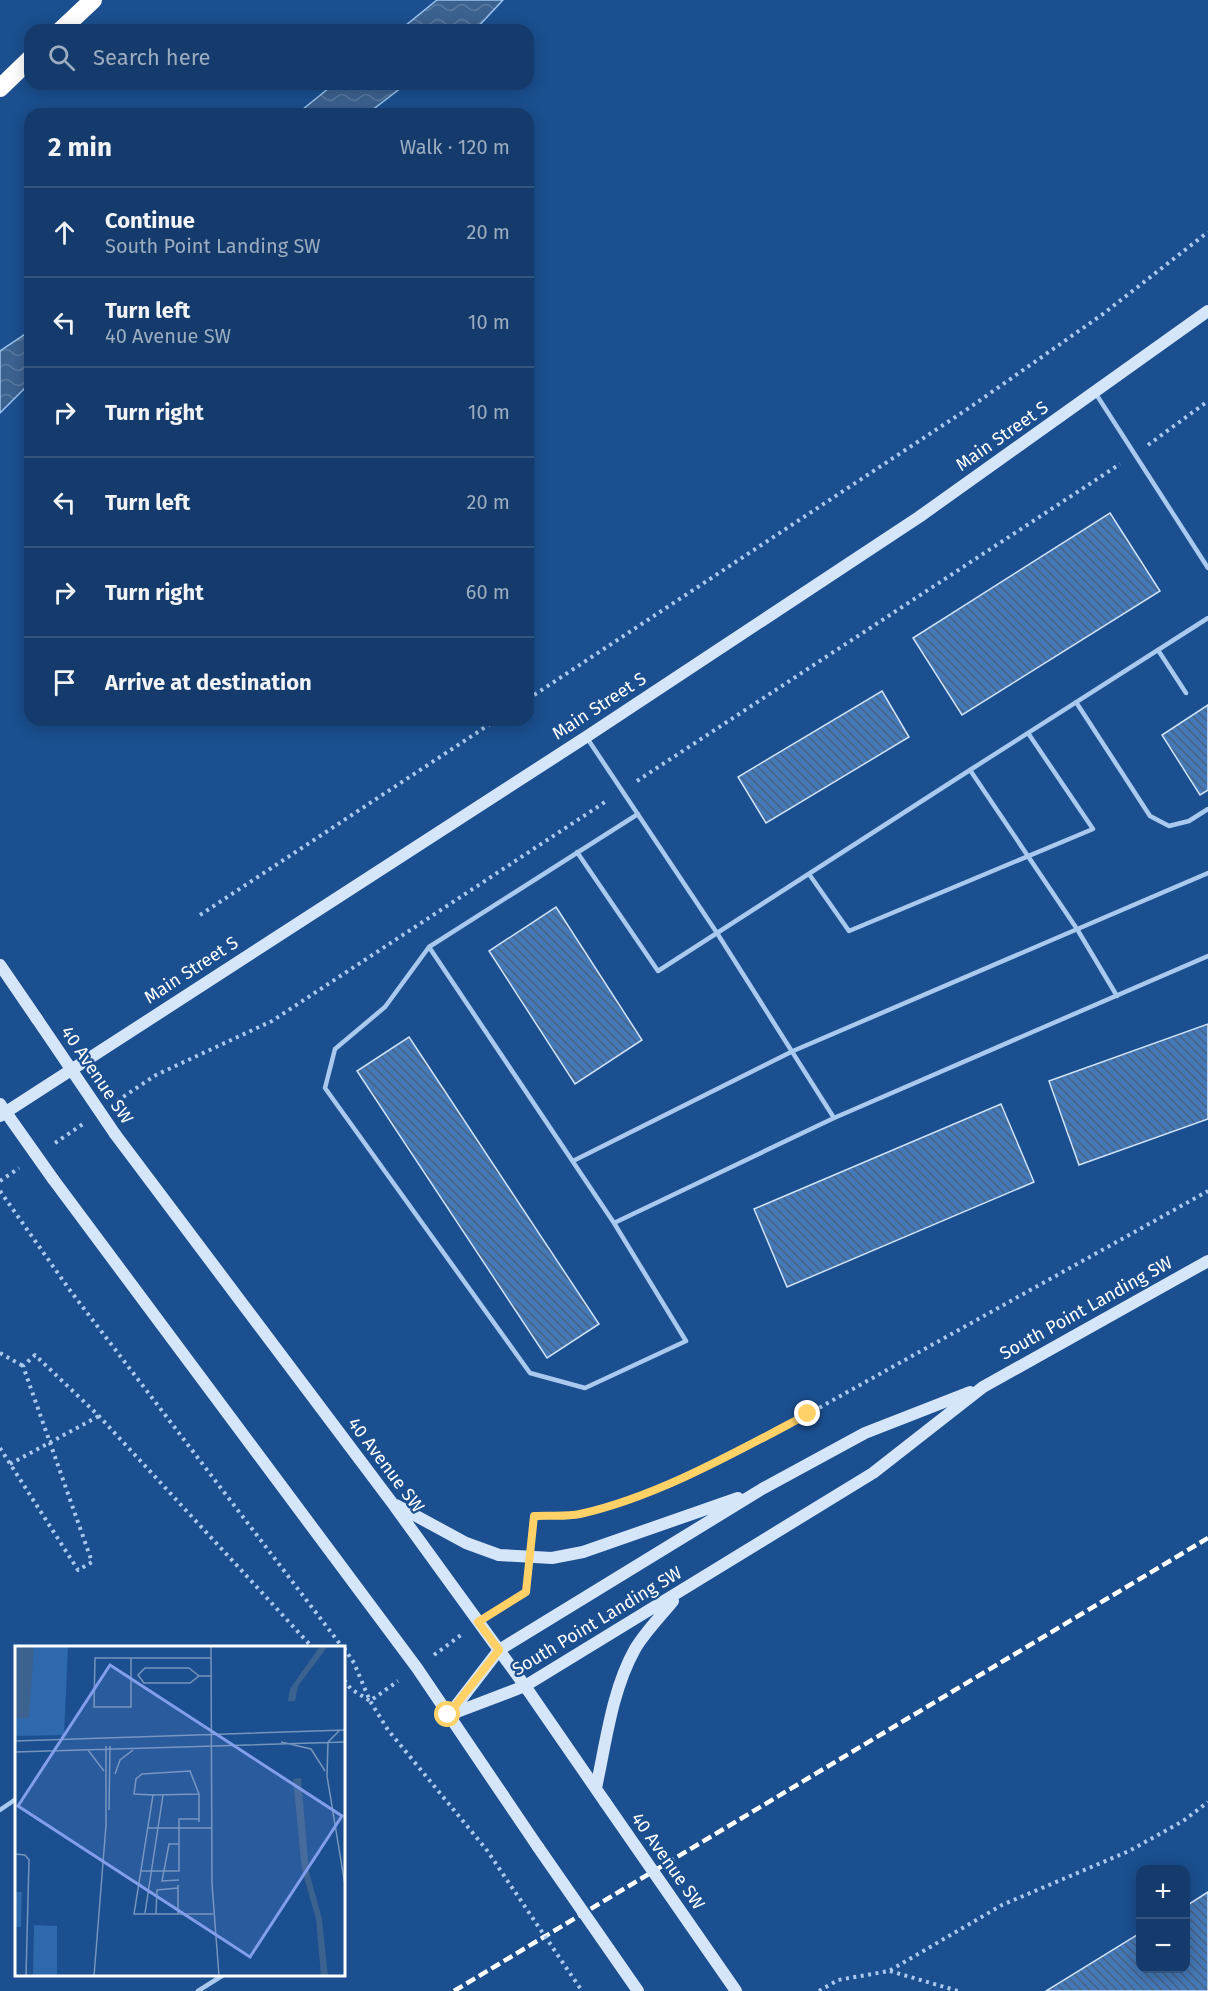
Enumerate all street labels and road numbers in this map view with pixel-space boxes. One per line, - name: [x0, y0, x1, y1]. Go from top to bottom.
- street label: Main Street S: [952, 396, 1053, 476]
- street label: Main Street S: [548, 667, 650, 745]
- street label: Main Street S: [140, 931, 242, 1009]
- street label: 40 Avenue SW: [56, 1022, 138, 1128]
- street label: South Point Landing SW: [996, 1251, 1176, 1365]
- street label: 40 Avenue SW: [343, 1413, 429, 1517]
- street label: South Point Landing SW: [508, 1562, 686, 1680]
- street label: 40 Avenue SW: [626, 1808, 710, 1914]

